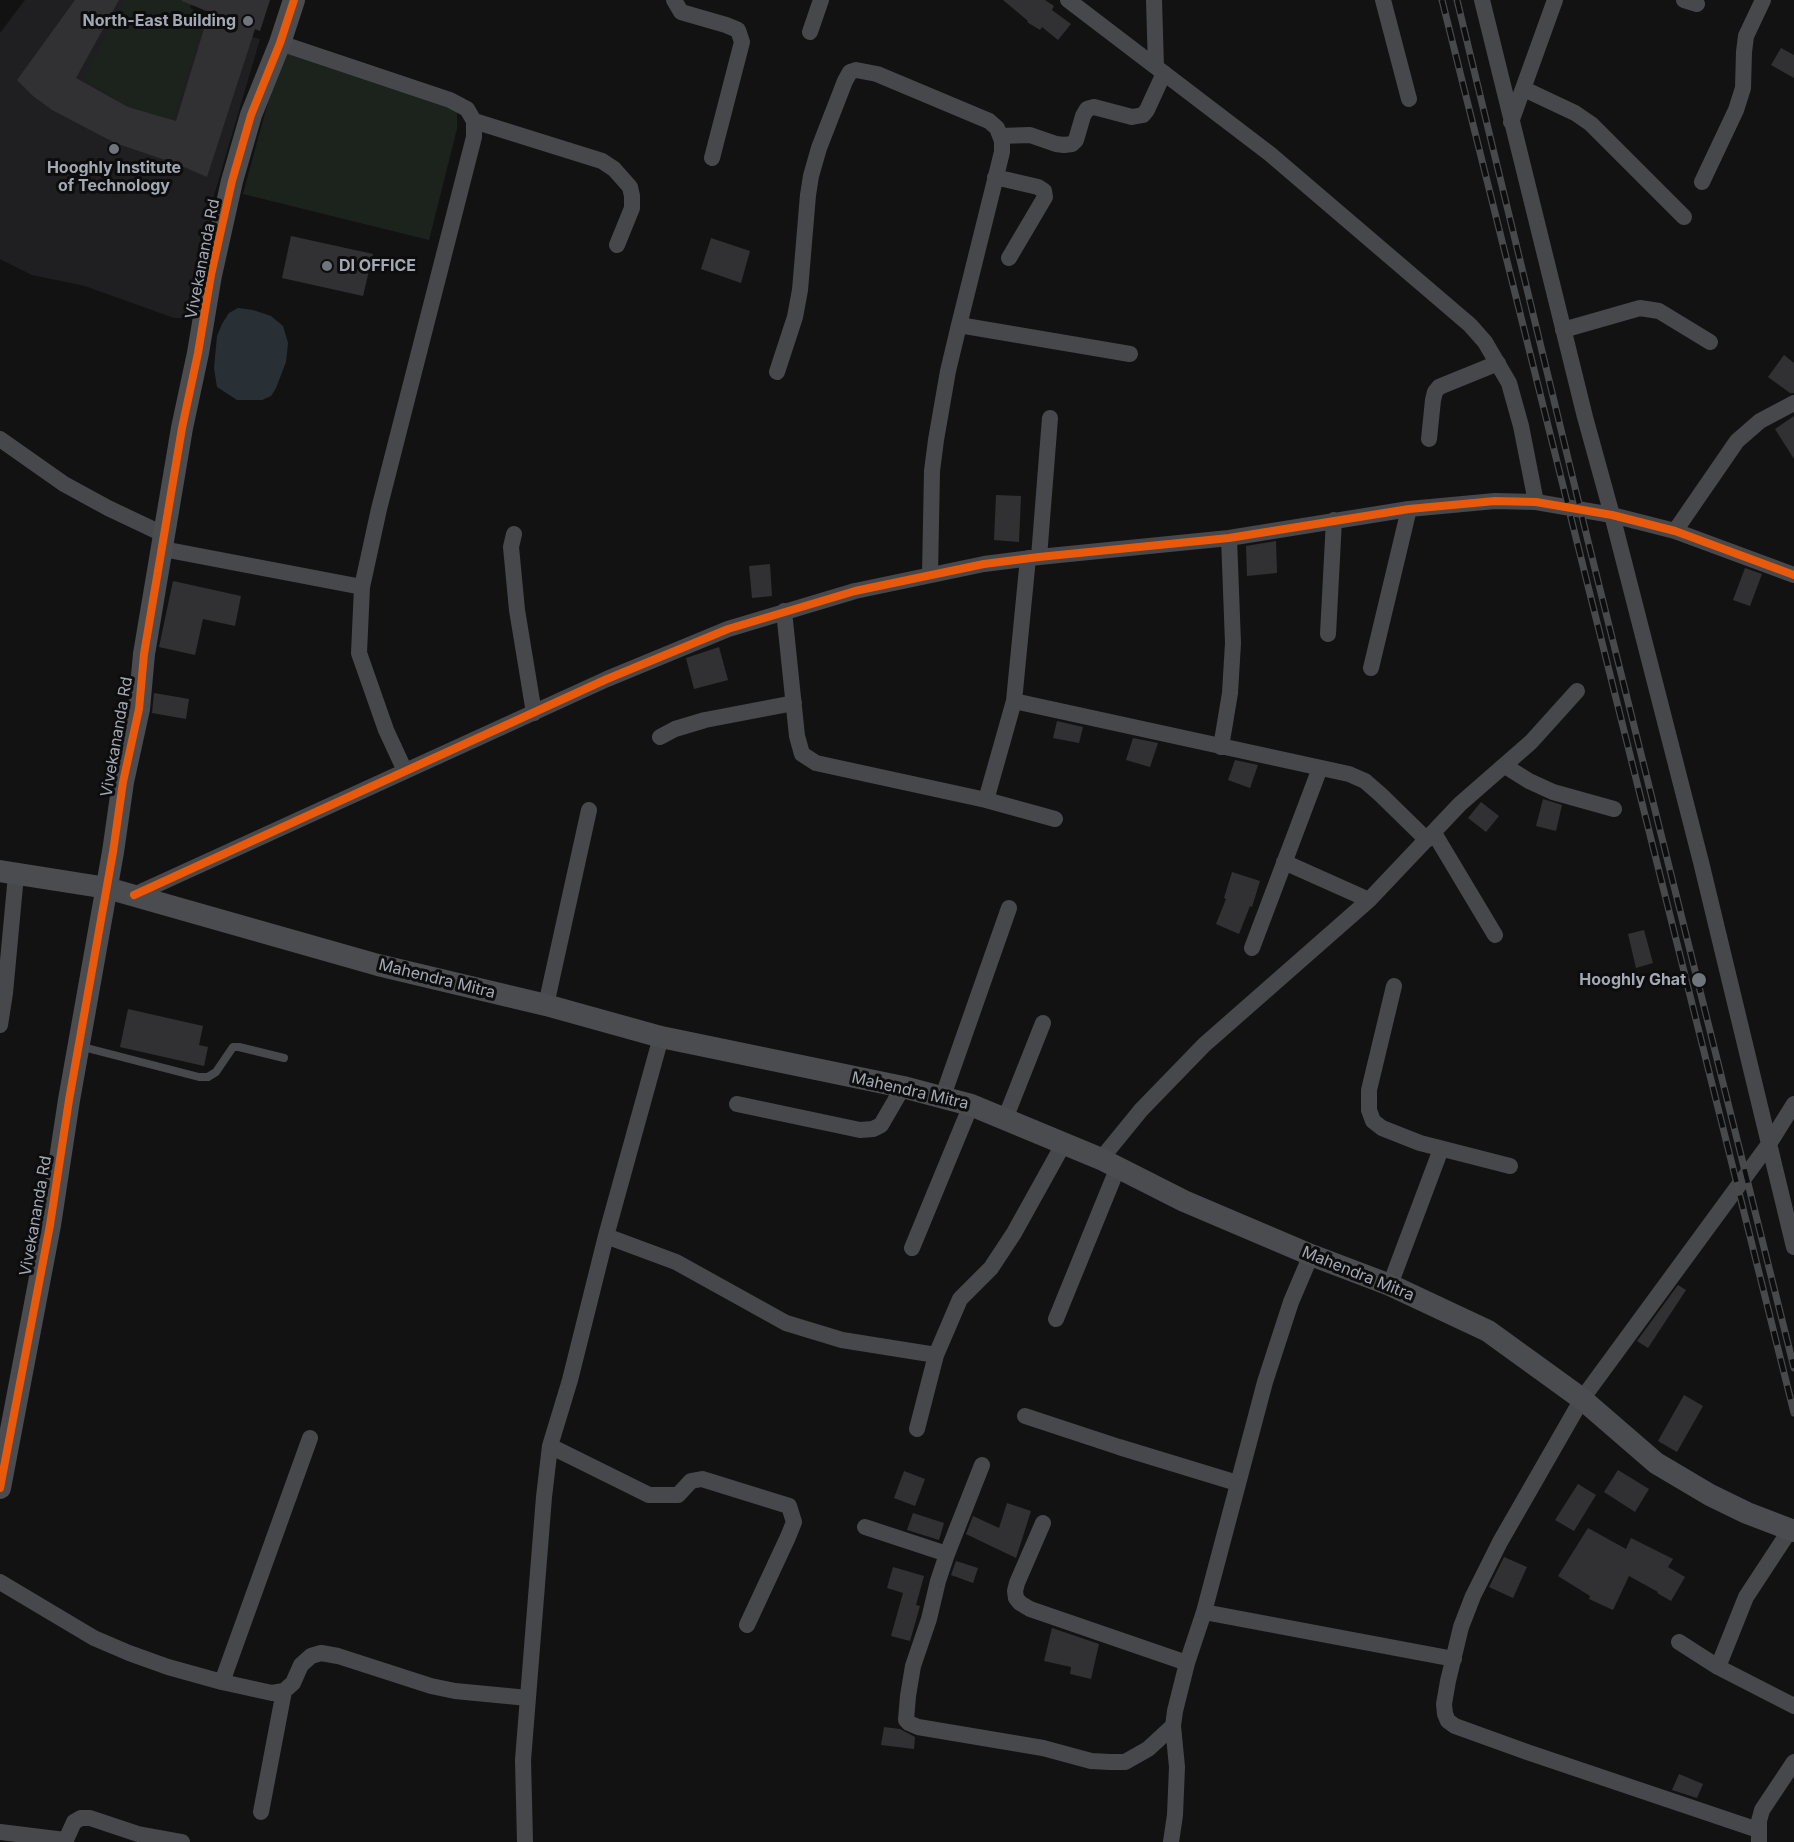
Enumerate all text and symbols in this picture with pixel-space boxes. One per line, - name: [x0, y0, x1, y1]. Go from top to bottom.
- place label: North-East Building: [82, 11, 236, 31]
- marker: North-East Building: [241, 14, 255, 28]
- marker: Hooghly Institute of Technology: [107, 142, 121, 156]
- place label: Hooghly Institute of Technology: [47, 158, 181, 196]
- street label: Vivekananda Rd: [182, 197, 224, 321]
- place label: DI OFFICE: [339, 256, 416, 276]
- marker: DI OFFICE: [320, 259, 334, 273]
- street label: Vivekananda Rd: [97, 675, 137, 799]
- street label: Mahendra Mitra: [377, 955, 497, 1003]
- place label: Hooghly Ghat: [1579, 970, 1686, 990]
- marker: Hooghly Ghat: [1690, 971, 1708, 989]
- street label: Mahendra Mitra: [850, 1068, 970, 1114]
- street label: Vivekananda Rd: [16, 1154, 56, 1278]
- street label: Mahendra Mitra: [1299, 1243, 1417, 1305]

